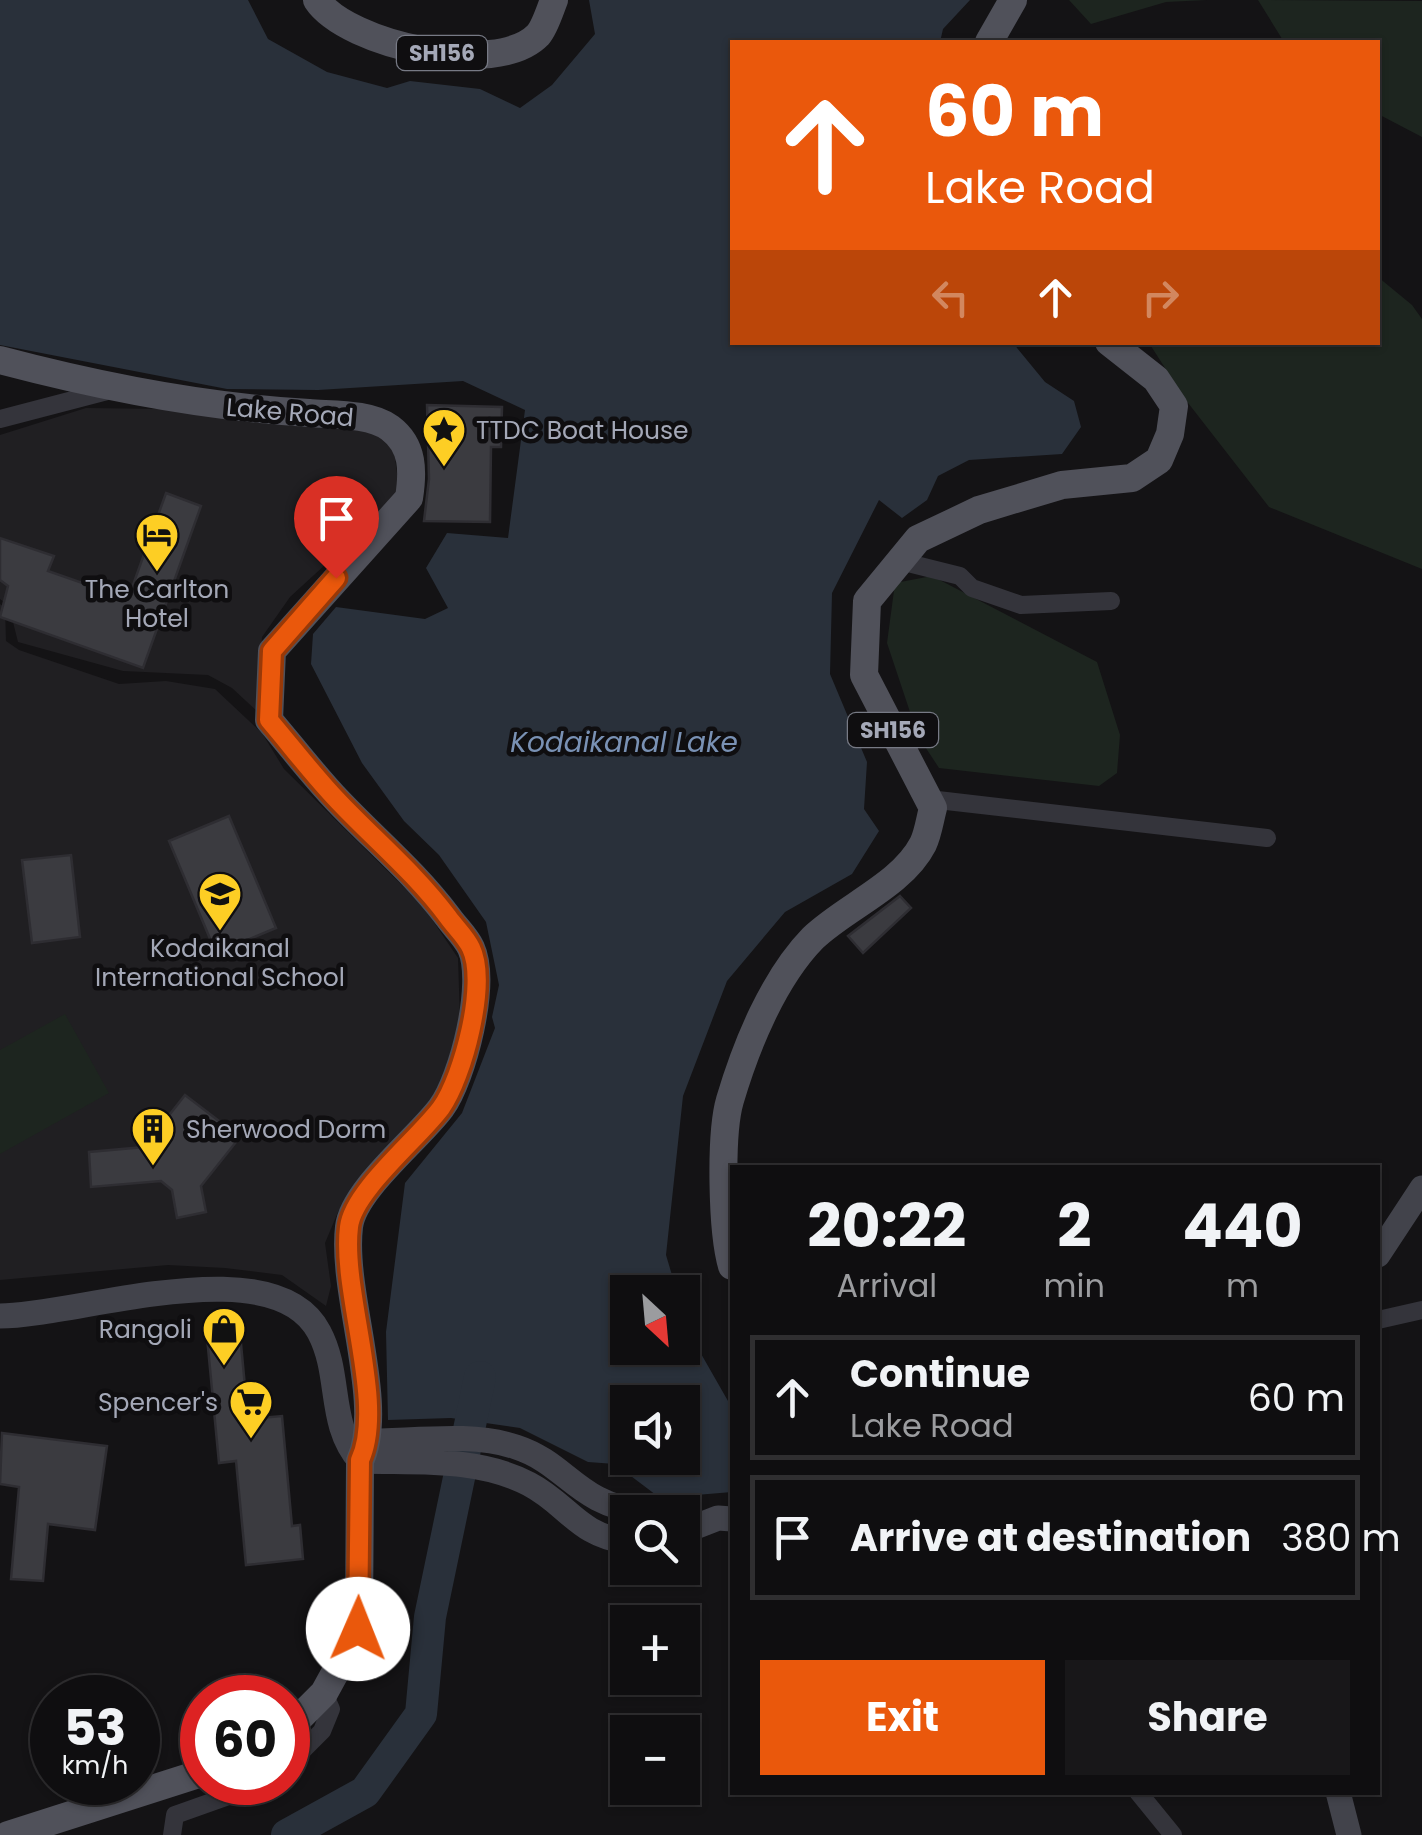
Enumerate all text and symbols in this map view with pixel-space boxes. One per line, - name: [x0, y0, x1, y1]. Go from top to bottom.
- road number: SH156: [397, 36, 487, 70]
- text: 60 m: [925, 62, 1104, 161]
- icon: ahead: [760, 80, 890, 210]
- text: Lake Road: [925, 156, 1155, 219]
- icon: left: [923, 270, 978, 325]
- icon: ahead: [1028, 270, 1083, 325]
- icon: right: [1133, 270, 1188, 325]
- street label: Lake Road: [225, 389, 355, 435]
- place icon: TTDC Boat House: [421, 407, 467, 468]
- place label: TTDC Boat House: [476, 413, 689, 448]
- pin: [294, 476, 379, 579]
- icon: arrive: [309, 491, 364, 546]
- hotel icon: The Carlton Hotel: [134, 512, 180, 573]
- place label: The Carlton Hotel: [85, 572, 229, 636]
- road number: SH156: [848, 713, 938, 747]
- water label: Kodaikanal Lake: [510, 723, 738, 762]
- school or university icon: Kodaikanal International School: [197, 871, 243, 932]
- place label: Kodaikanal International School: [95, 931, 345, 995]
- building icon: Sherwood Dorm: [130, 1106, 176, 1167]
- place label: Sherwood Dorm: [186, 1112, 386, 1147]
- text: 20:22: [807, 1184, 966, 1268]
- text: 2: [1057, 1184, 1091, 1268]
- text: 440: [1182, 1184, 1303, 1268]
- text: Arrival: [836, 1263, 937, 1308]
- text: min: [1044, 1263, 1105, 1308]
- text: m: [1226, 1263, 1259, 1308]
- north arrow: [610, 1275, 700, 1365]
- map controls: [610, 1275, 700, 1805]
- shop icon: Rangoli: [201, 1306, 247, 1367]
- place label: Rangoli: [99, 1312, 192, 1347]
- text: Continue: [850, 1347, 1030, 1400]
- icon: ahead: [765, 1370, 820, 1425]
- text: 60 m: [1248, 1371, 1345, 1424]
- supermarket icon: Spencer's: [228, 1379, 274, 1440]
- place label: Spencer's: [98, 1385, 218, 1420]
- button: sound: [610, 1385, 700, 1475]
- text: Lake Road: [850, 1403, 1014, 1448]
- button: search: [610, 1495, 700, 1585]
- icon: arrive: [765, 1510, 820, 1565]
- text: Arrive at destination: [850, 1511, 1251, 1564]
- text: 380 m: [1281, 1511, 1401, 1564]
- position arrow: [306, 1577, 410, 1681]
- button: +: [610, 1605, 700, 1695]
- button: Exit: [760, 1660, 1045, 1775]
- button: Share: [1065, 1660, 1350, 1775]
- speed limit sign: 60: [180, 1675, 310, 1805]
- text: 53: [64, 1692, 126, 1763]
- button: −: [610, 1715, 700, 1805]
- text: km/h: [62, 1748, 128, 1783]

